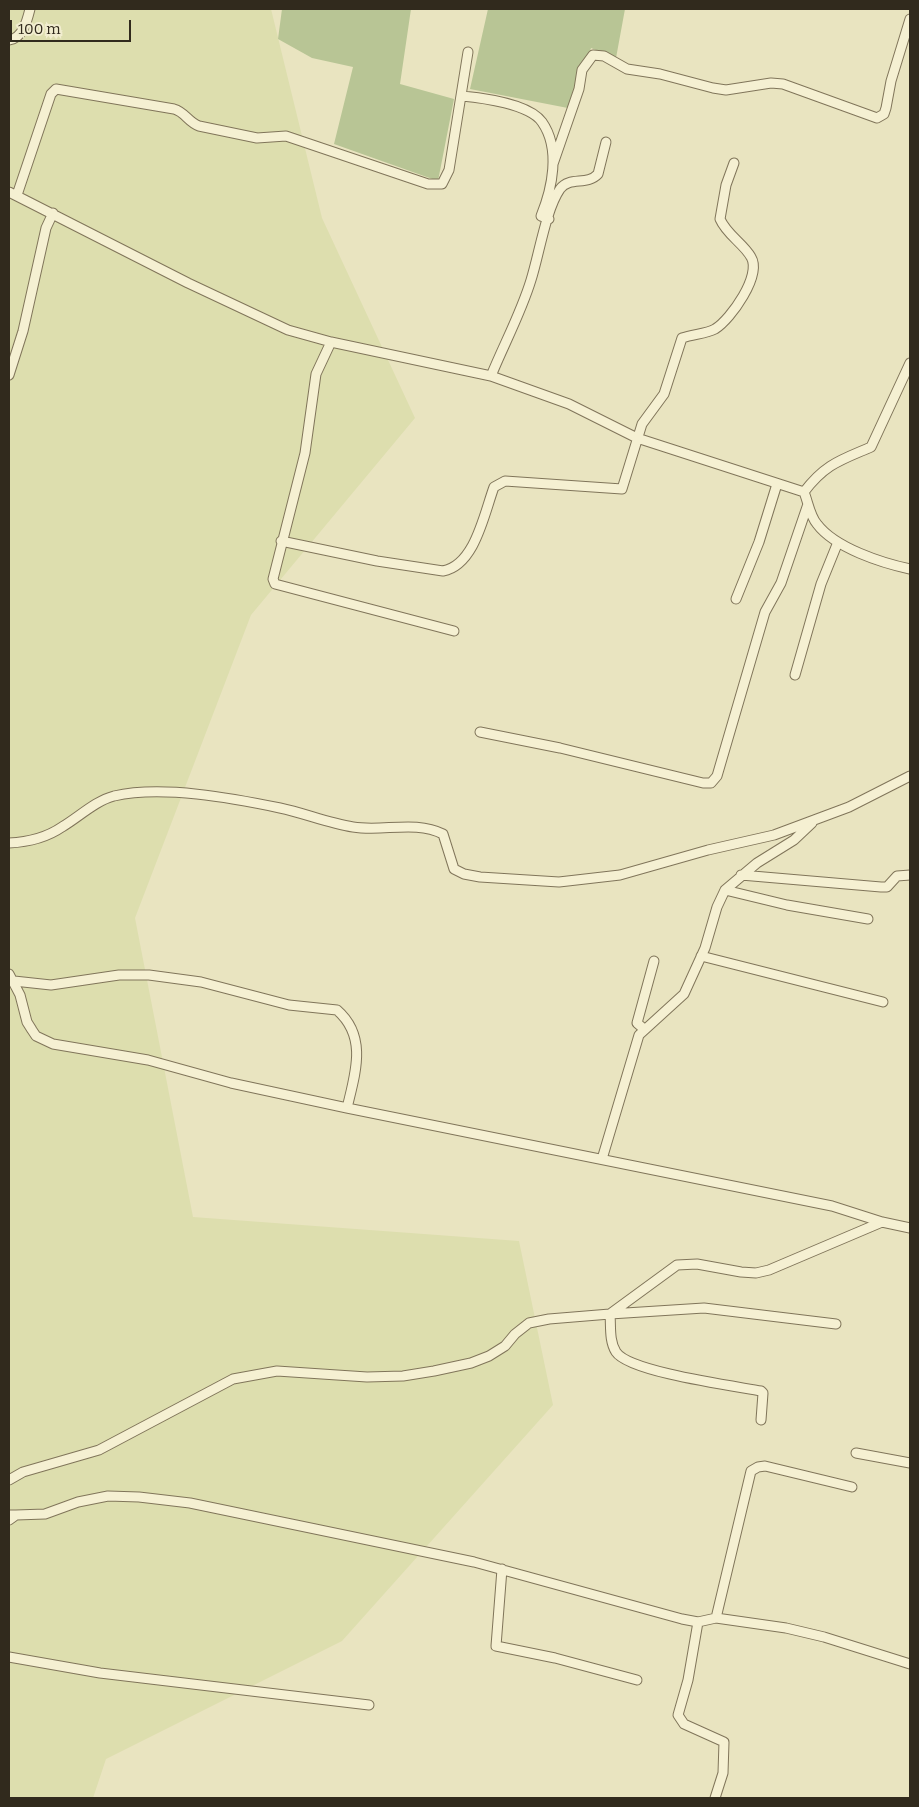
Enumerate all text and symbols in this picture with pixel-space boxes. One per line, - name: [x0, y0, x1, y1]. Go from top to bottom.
- scale bar: [12, 10, 134, 42]
- text: 100 m: [18, 20, 61, 38]

